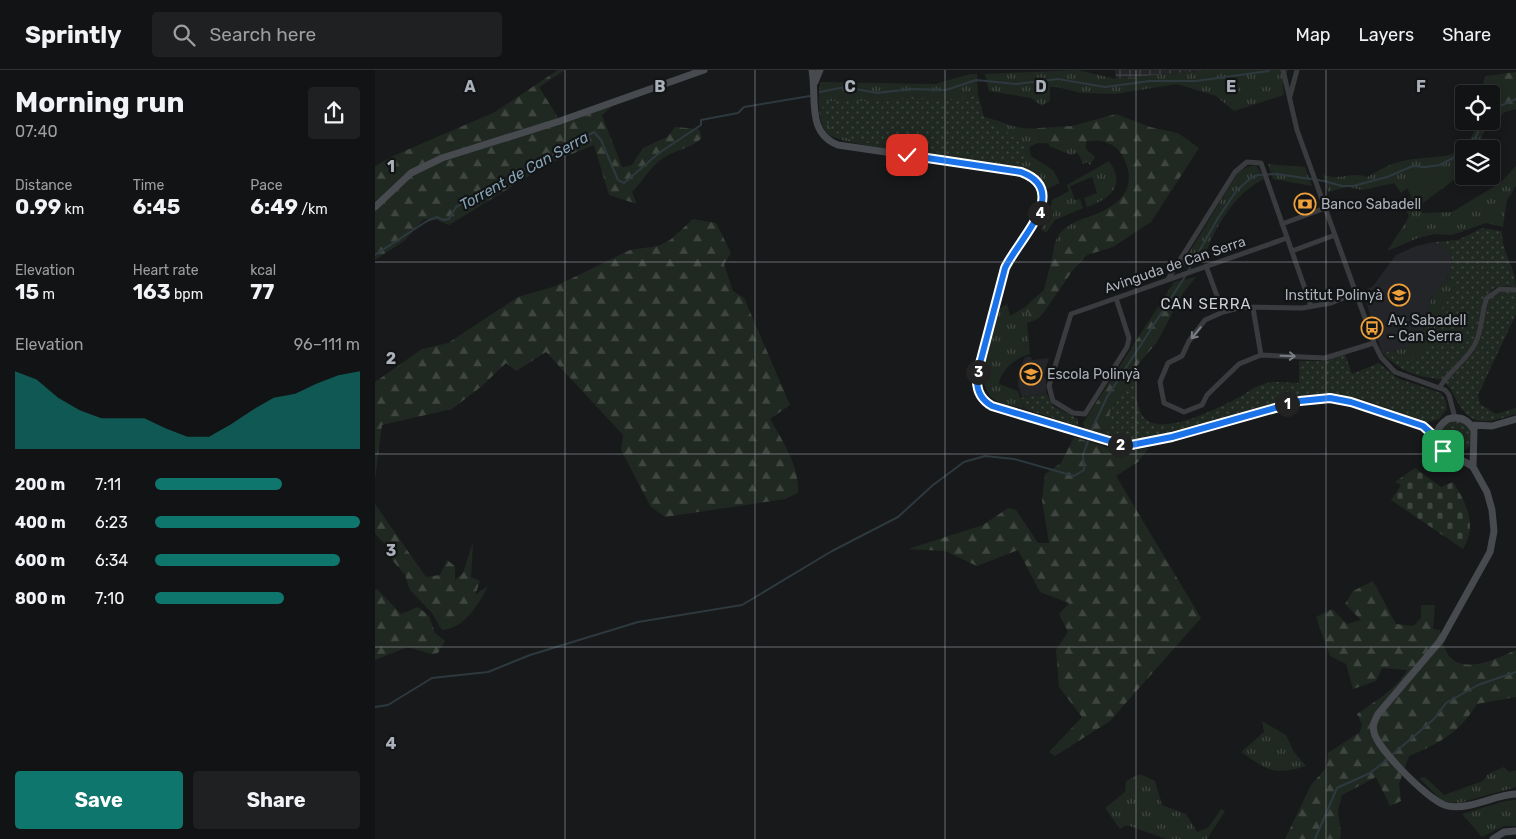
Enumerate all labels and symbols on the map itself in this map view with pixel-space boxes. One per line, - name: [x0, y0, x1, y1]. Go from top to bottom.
- text: A: [464, 77, 476, 96]
- text: B: [654, 77, 666, 96]
- text: C: [844, 77, 856, 96]
- text: D: [1035, 77, 1047, 96]
- text: E: [1226, 77, 1236, 96]
- text: F: [1416, 77, 1426, 96]
- water label: Torrent de Can Serra: [456, 128, 592, 214]
- pin: [886, 134, 928, 176]
- text: 1: [387, 157, 395, 176]
- bank icon: Banco Sabadell: [1293, 192, 1317, 216]
- place label: Banco Sabadell: [1321, 196, 1421, 213]
- pin: 4: [1027, 200, 1053, 226]
- street label: Avinguda de Can Serra: [1102, 233, 1248, 297]
- school or university icon: Institut Polinyà: [1387, 283, 1411, 307]
- place label: Institut Polinyà: [1285, 287, 1383, 304]
- district label: CAN SERRA: [1160, 295, 1252, 313]
- place label: Av. Sabadell - Can Serra: [1388, 312, 1466, 345]
- bus stop icon: Av. Sabadell - Can Serra: [1360, 316, 1384, 340]
- one-way arrow: [1190, 326, 1201, 339]
- text: 2: [386, 349, 396, 368]
- one-way arrow: [1280, 352, 1296, 361]
- pin: 3: [965, 360, 991, 384]
- school or university icon: Escola Polinyà: [1019, 362, 1043, 386]
- place label: Escola Polinyà: [1047, 366, 1140, 383]
- pin: 1: [1275, 392, 1299, 416]
- pin: [1422, 430, 1464, 472]
- pin: 2: [1107, 432, 1133, 458]
- text: 3: [386, 541, 396, 560]
- text: 4: [386, 734, 397, 753]

